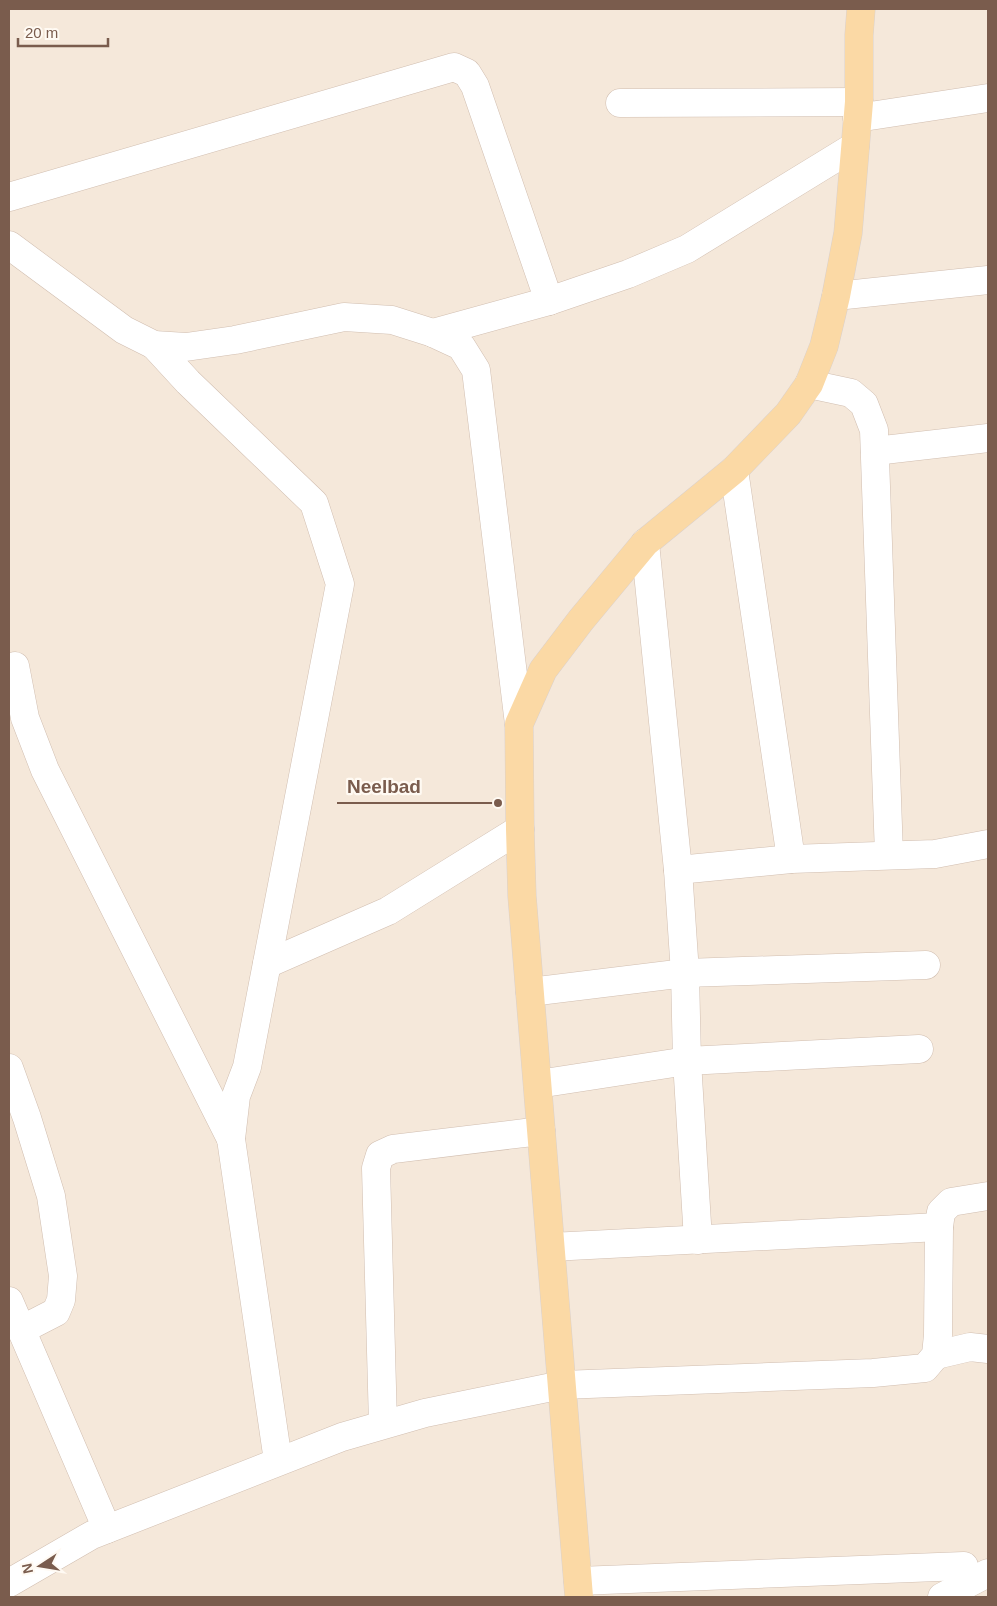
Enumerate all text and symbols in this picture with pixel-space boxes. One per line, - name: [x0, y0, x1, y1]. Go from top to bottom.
- scale bar: [18, 15, 108, 47]
- text: 20 m: [25, 24, 58, 41]
- callout: Neelbad: [337, 769, 431, 803]
- text: Neelbad: [347, 776, 421, 797]
- north arrow: [15, 1541, 65, 1591]
- text: N: [18, 1562, 36, 1575]

